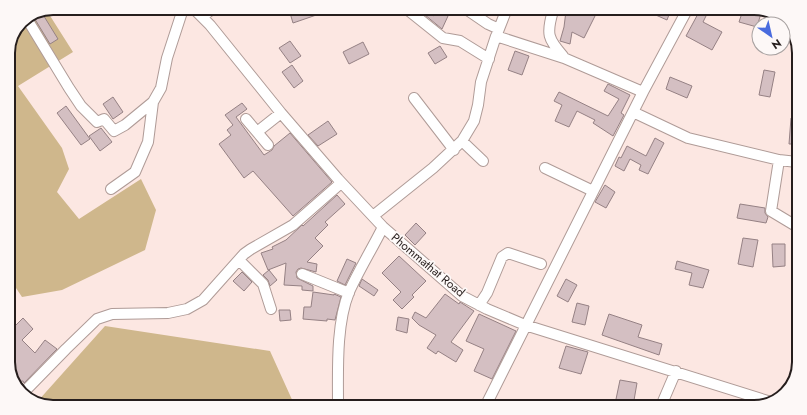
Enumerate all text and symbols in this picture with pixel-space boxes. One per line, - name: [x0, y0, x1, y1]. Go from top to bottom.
- north arrow: [751, 16, 791, 56]
- text: N: [768, 35, 785, 53]
- street label: Phommathat Road: [387, 229, 469, 301]

